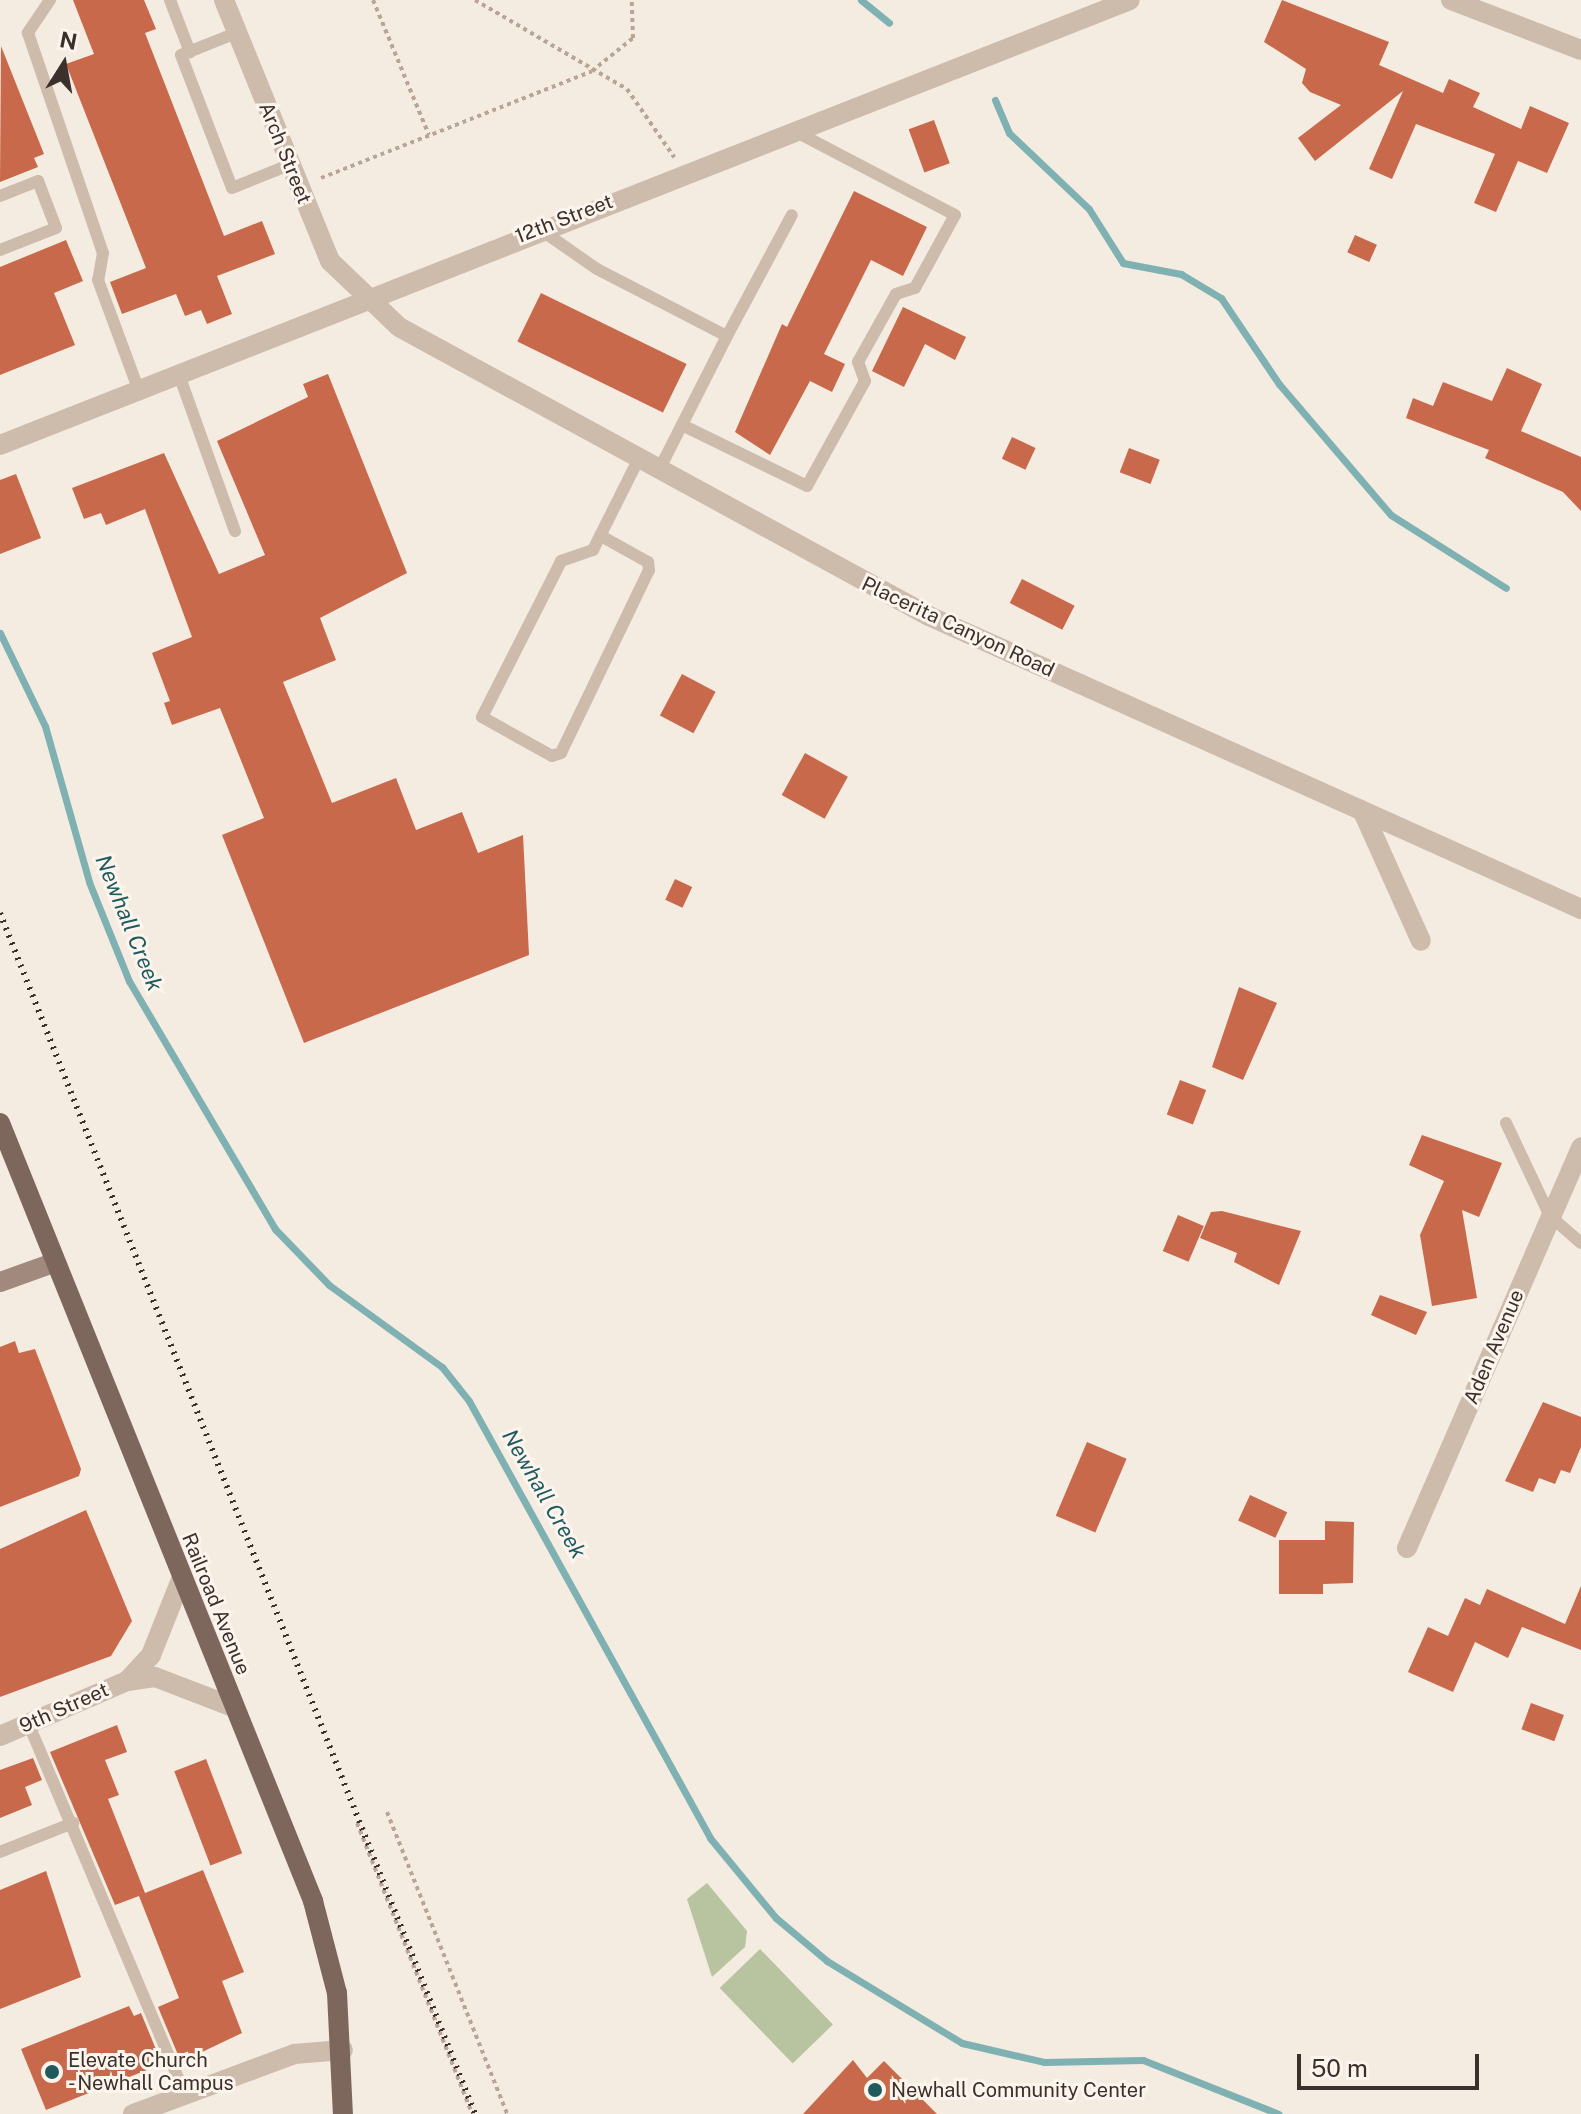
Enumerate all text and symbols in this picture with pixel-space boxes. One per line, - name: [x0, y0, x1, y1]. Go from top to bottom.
- north arrow: [24, 24, 104, 104]
- text: N: [58, 26, 80, 55]
- street label: Arch Street: [254, 99, 316, 207]
- street label: 12th Street: [512, 189, 616, 249]
- street label: Placerita Canyon Road: [858, 572, 1058, 682]
- water label: Newhall Creek: [90, 851, 168, 995]
- street label: Aden Avenue: [1459, 1286, 1529, 1408]
- water label: Newhall Creek: [496, 1425, 592, 1563]
- street label: Railroad Avenue: [177, 1530, 255, 1678]
- street label: 9th Street: [16, 1678, 112, 1738]
- scale bar: [1301, 2038, 1483, 2088]
- place label: Elevate Church - Newhall Campus: [68, 2048, 237, 2095]
- text: 50 m: [1311, 2054, 1368, 2082]
- marker: Elevate Church - Newhall Campus: [43, 2063, 61, 2081]
- place label: Newhall Community Center: [891, 2078, 1146, 2102]
- marker: Newhall Community Center: [866, 2081, 884, 2099]

